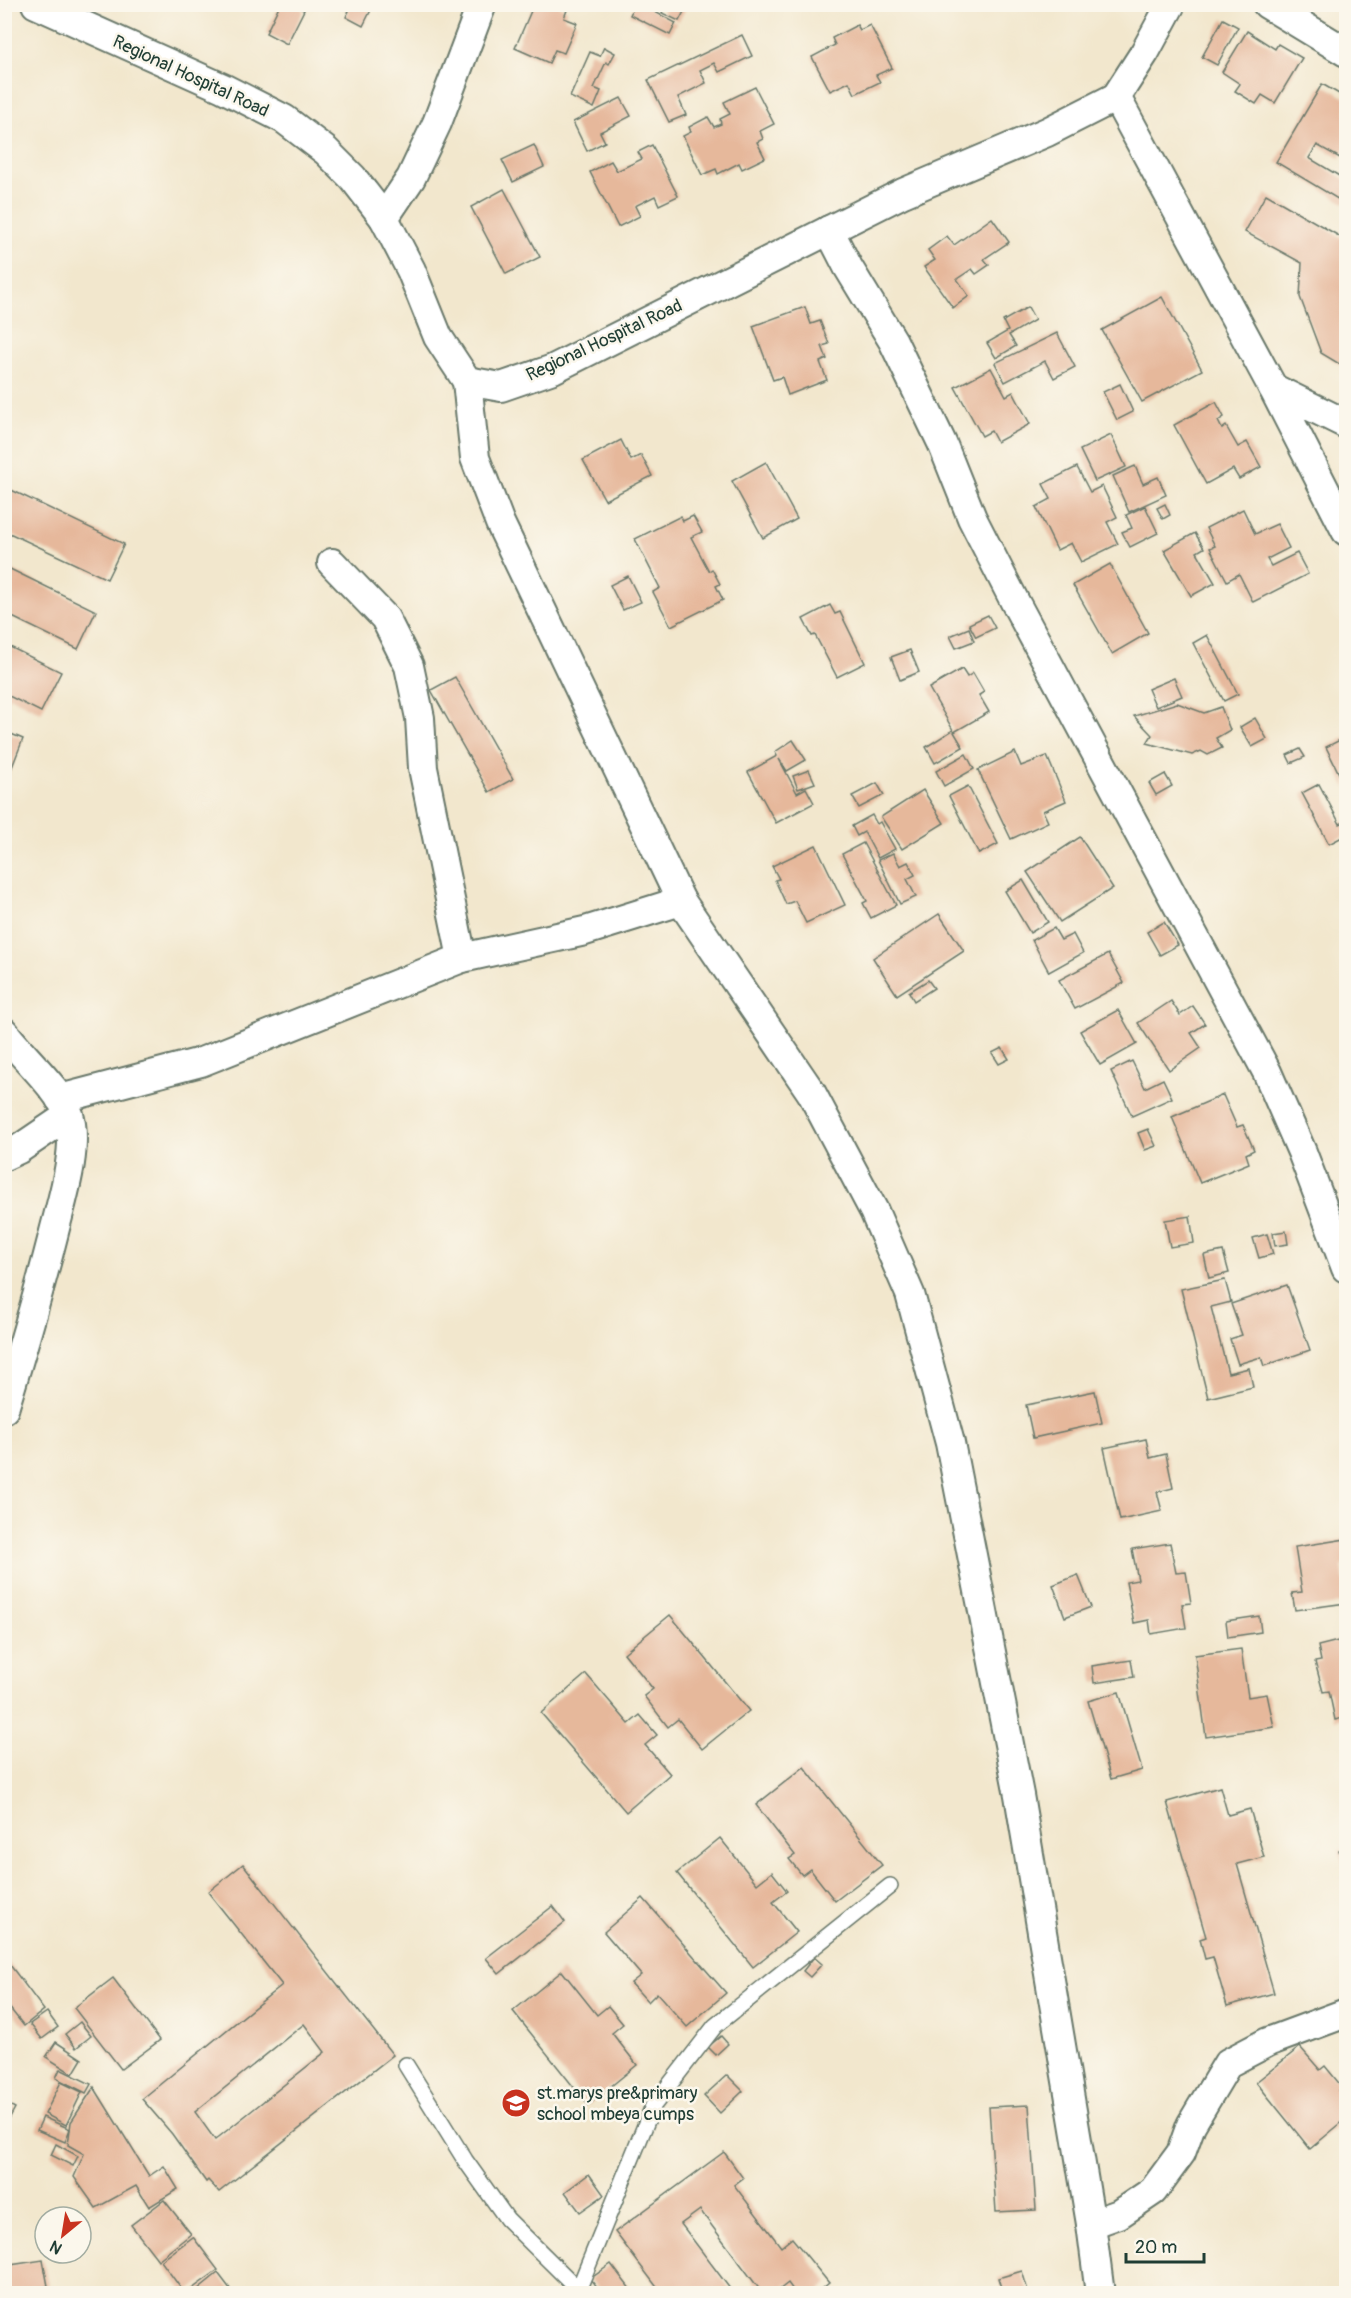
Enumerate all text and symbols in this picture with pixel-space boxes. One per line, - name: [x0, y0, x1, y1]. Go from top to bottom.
- street label: Regional Hospital Road: [109, 30, 273, 123]
- street label: Regional Hospital Road: [522, 294, 686, 387]
- place label: st.marys pre&primary school mbeya cumps: [537, 2082, 698, 2126]
- school or university icon: st.marys pre&primary school mbeya cumps: [500, 2087, 532, 2119]
- north arrow: [33, 2205, 93, 2265]
- scale bar: [1126, 2226, 1204, 2264]
- text: N: [46, 2236, 66, 2258]
- text: 20 m: [1135, 2236, 1177, 2259]

